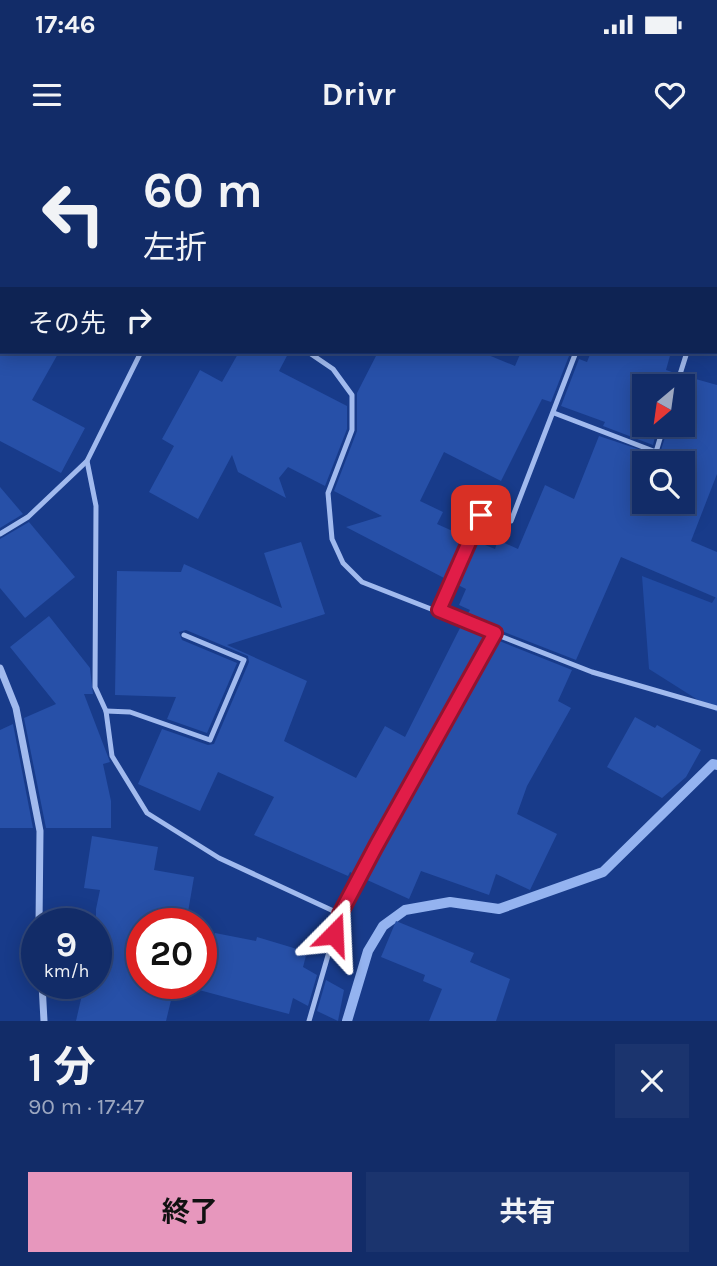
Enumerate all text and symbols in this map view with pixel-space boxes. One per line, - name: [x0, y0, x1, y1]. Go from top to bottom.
- text: 17:46: [35, 9, 95, 40]
- icon: menu: [28, 76, 66, 114]
- text: Drivr: [321, 76, 396, 113]
- icon: heart: [651, 76, 689, 114]
- text: 60 m: [143, 162, 263, 219]
- icon: left: [28, 168, 119, 259]
- text: 左折: [143, 229, 207, 266]
- icon: right: [120, 301, 158, 339]
- text: その先: [28, 308, 106, 339]
- north arrow: [632, 374, 695, 438]
- map controls: [632, 374, 695, 514]
- button: search: [632, 451, 695, 514]
- pin: [451, 485, 511, 545]
- icon: arrive: [462, 496, 500, 534]
- position arrow: [297, 897, 371, 971]
- speed limit sign: 20: [126, 908, 217, 999]
- text: 9: [56, 924, 77, 965]
- text: km/h: [44, 960, 89, 982]
- text: 1 分: [28, 1042, 96, 1092]
- button: close: [615, 1044, 689, 1118]
- text: 90 m · 17:47: [28, 1093, 144, 1120]
- button: 終了: [28, 1172, 352, 1252]
- button: 共有: [366, 1172, 689, 1252]

